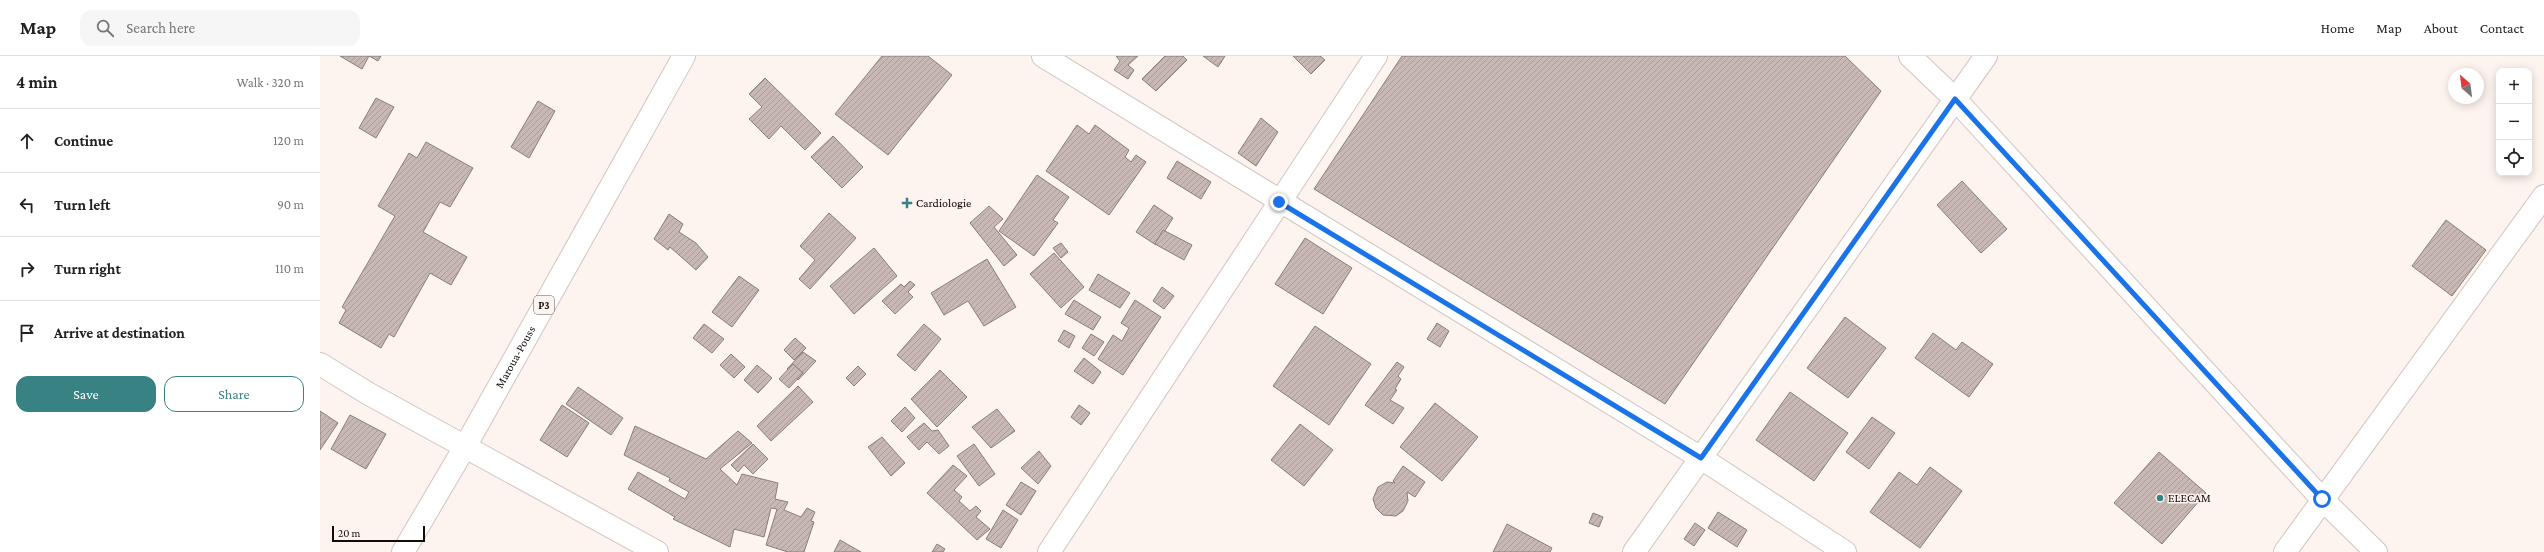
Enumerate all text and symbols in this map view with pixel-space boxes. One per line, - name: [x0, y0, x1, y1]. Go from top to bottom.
- search box: [80, 10, 360, 46]
- text: Map: [20, 17, 56, 38]
- icon: search: [94, 17, 116, 39]
- text: Search here: [126, 20, 195, 36]
- text: Home: [2321, 20, 2354, 36]
- text: Map: [2376, 20, 2402, 36]
- text: About: [2424, 20, 2458, 36]
- text: Contact: [2480, 20, 2524, 36]
- north arrow: [2448, 68, 2484, 104]
- map controls: [2496, 68, 2532, 176]
- button: +: [2496, 68, 2532, 104]
- text: 4 min: [16, 73, 58, 92]
- text: Walk · 320 m: [236, 75, 304, 90]
- button: −: [2496, 104, 2532, 140]
- icon: ahead: [16, 130, 38, 152]
- text: Continue: [54, 133, 113, 149]
- text: 120 m: [273, 133, 304, 148]
- button: locate: [2496, 140, 2532, 176]
- route end: [1270, 193, 1288, 211]
- icon: left: [16, 194, 38, 216]
- place label: Cardiologie: [916, 196, 971, 210]
- text: Turn left: [54, 197, 110, 213]
- text: 90 m: [277, 197, 304, 212]
- marker: Cardiologie: [901, 197, 913, 209]
- icon: right: [16, 258, 38, 280]
- text: Turn right: [54, 261, 121, 277]
- text: 110 m: [275, 261, 304, 276]
- road number: P3: [534, 296, 554, 314]
- icon: arrive: [16, 322, 38, 344]
- street label: Maroua-Pouss: [492, 323, 538, 391]
- text: Arrive at destination: [54, 325, 185, 341]
- button: Save: [16, 376, 156, 412]
- button: Share: [164, 376, 304, 412]
- route start: [2313, 490, 2331, 508]
- place label: ELECAM: [2168, 491, 2211, 505]
- marker: ELECAM: [2155, 493, 2165, 503]
- scale bar: [332, 524, 425, 543]
- text: 20 m: [338, 527, 360, 539]

